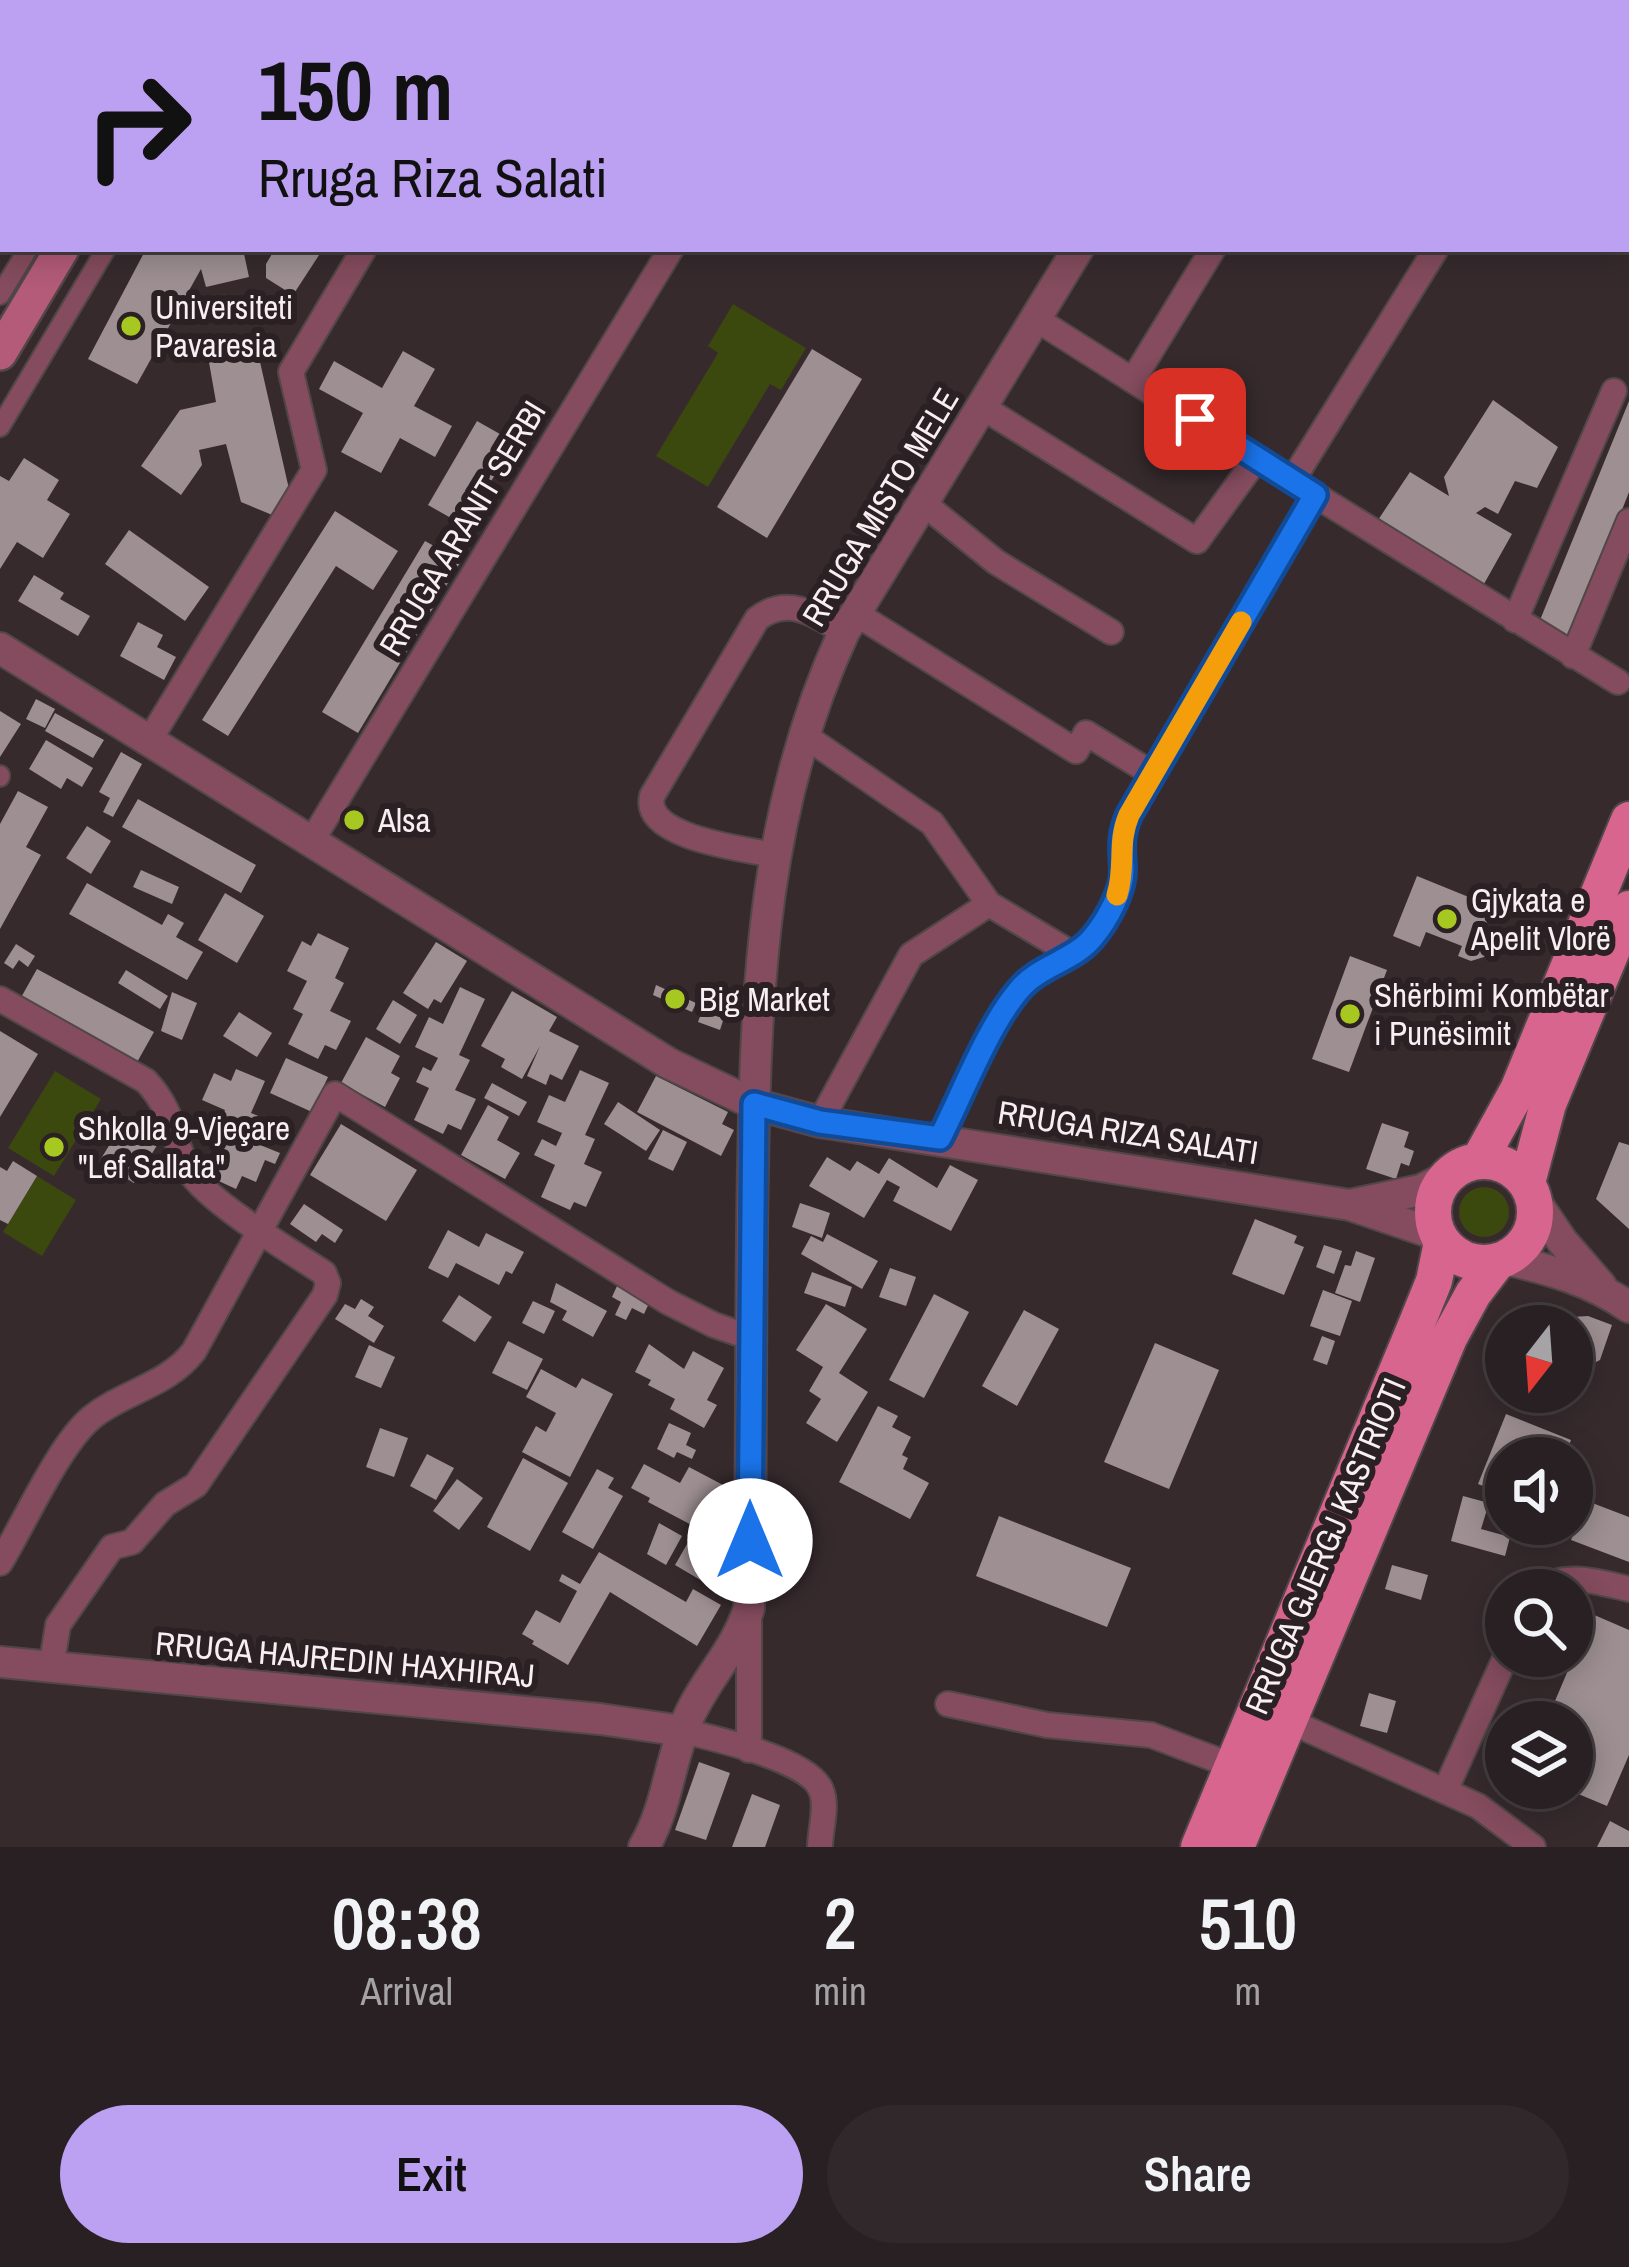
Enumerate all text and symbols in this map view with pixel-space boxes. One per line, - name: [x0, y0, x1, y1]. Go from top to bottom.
- text: 150 m: [258, 33, 453, 146]
- icon: right: [60, 48, 216, 204]
- text: Rruga Riza Salati: [258, 141, 608, 214]
- place label: Universiteti Pavaresia: [155, 285, 293, 367]
- marker: Universiteti Pavaresia: [118, 313, 144, 339]
- pin: [1144, 368, 1246, 470]
- street label: RRUGA MISTO MELE: [792, 380, 968, 634]
- icon: arrive: [1162, 386, 1228, 452]
- street label: RRUGA ARANIT SERBI: [369, 392, 555, 664]
- place label: Alsa: [377, 798, 431, 842]
- marker: Alsa: [341, 807, 367, 833]
- place label: Gjykata e Apelit Vlorë: [1470, 878, 1611, 960]
- marker: Gjykata e Apelit Vlorë: [1434, 906, 1460, 932]
- place label: Shërbimi Kombëtar i Punësimit: [1374, 973, 1609, 1055]
- place label: Big Market: [699, 977, 830, 1021]
- marker: Big Market: [662, 986, 688, 1012]
- marker: Shërbimi Kombëtar i Punësimit: [1337, 1001, 1363, 1027]
- street label: RRUGA RIZA SALATI: [995, 1090, 1261, 1174]
- place label: Shkolla 9-Vjeçare "Lef Sallata": [78, 1106, 290, 1188]
- marker: Shkolla 9-Vjeçare "Lef Sallata": [41, 1134, 67, 1160]
- north arrow: [1485, 1305, 1593, 1413]
- map controls: [1485, 1305, 1593, 1809]
- street label: RRUGA GJERGJ KASTRIOTI: [1234, 1371, 1416, 1721]
- button: sound: [1485, 1437, 1593, 1545]
- position arrow: [687, 1478, 813, 1604]
- button: search: [1485, 1569, 1593, 1677]
- street label: RRUGA HAJREDIN HAXHIRAJ: [154, 1621, 536, 1697]
- button: layers: [1485, 1701, 1593, 1809]
- text: 08:38: [332, 1874, 482, 1971]
- text: 2: [824, 1874, 857, 1971]
- text: 510: [1199, 1874, 1297, 1971]
- text: Arrival: [361, 1965, 453, 2017]
- text: min: [814, 1965, 867, 2017]
- text: m: [1235, 1965, 1261, 2017]
- button: Exit: [60, 2105, 803, 2243]
- button: Share: [827, 2105, 1569, 2243]

